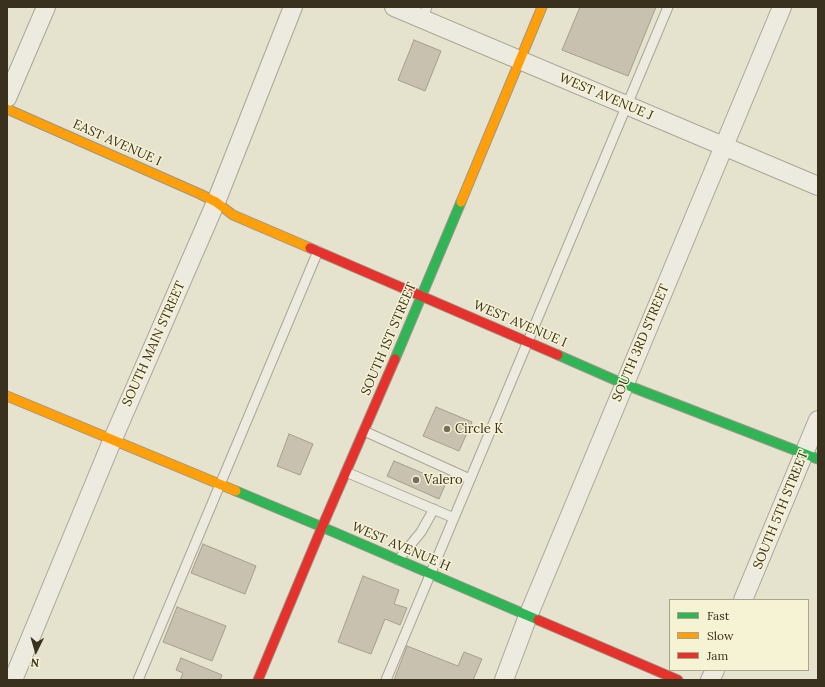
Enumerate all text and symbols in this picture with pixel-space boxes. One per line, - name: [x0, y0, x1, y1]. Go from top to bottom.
- street label: WEST AVENUE J: [557, 70, 655, 124]
- street label: EAST AVENUE I: [70, 117, 164, 169]
- street label: SOUTH MAIN STREET: [119, 279, 189, 409]
- street label: SOUTH 1ST STREET: [358, 280, 420, 398]
- street label: SOUTH 3RD STREET: [609, 282, 673, 404]
- street label: WEST AVENUE I: [471, 297, 569, 351]
- place label: Circle K: [455, 421, 503, 437]
- marker: Circle K: [442, 424, 452, 434]
- street label: SOUTH 5TH STREET: [750, 448, 812, 572]
- place label: Valero: [424, 472, 463, 488]
- marker: Valero: [411, 475, 421, 485]
- street label: WEST AVENUE H: [349, 519, 453, 575]
- legend: [669, 599, 809, 671]
- text: Fast: [707, 608, 730, 623]
- text: Slow: [707, 628, 734, 643]
- north arrow: [16, 631, 56, 671]
- text: Jam: [707, 648, 728, 663]
- text: N: [30, 656, 40, 670]

